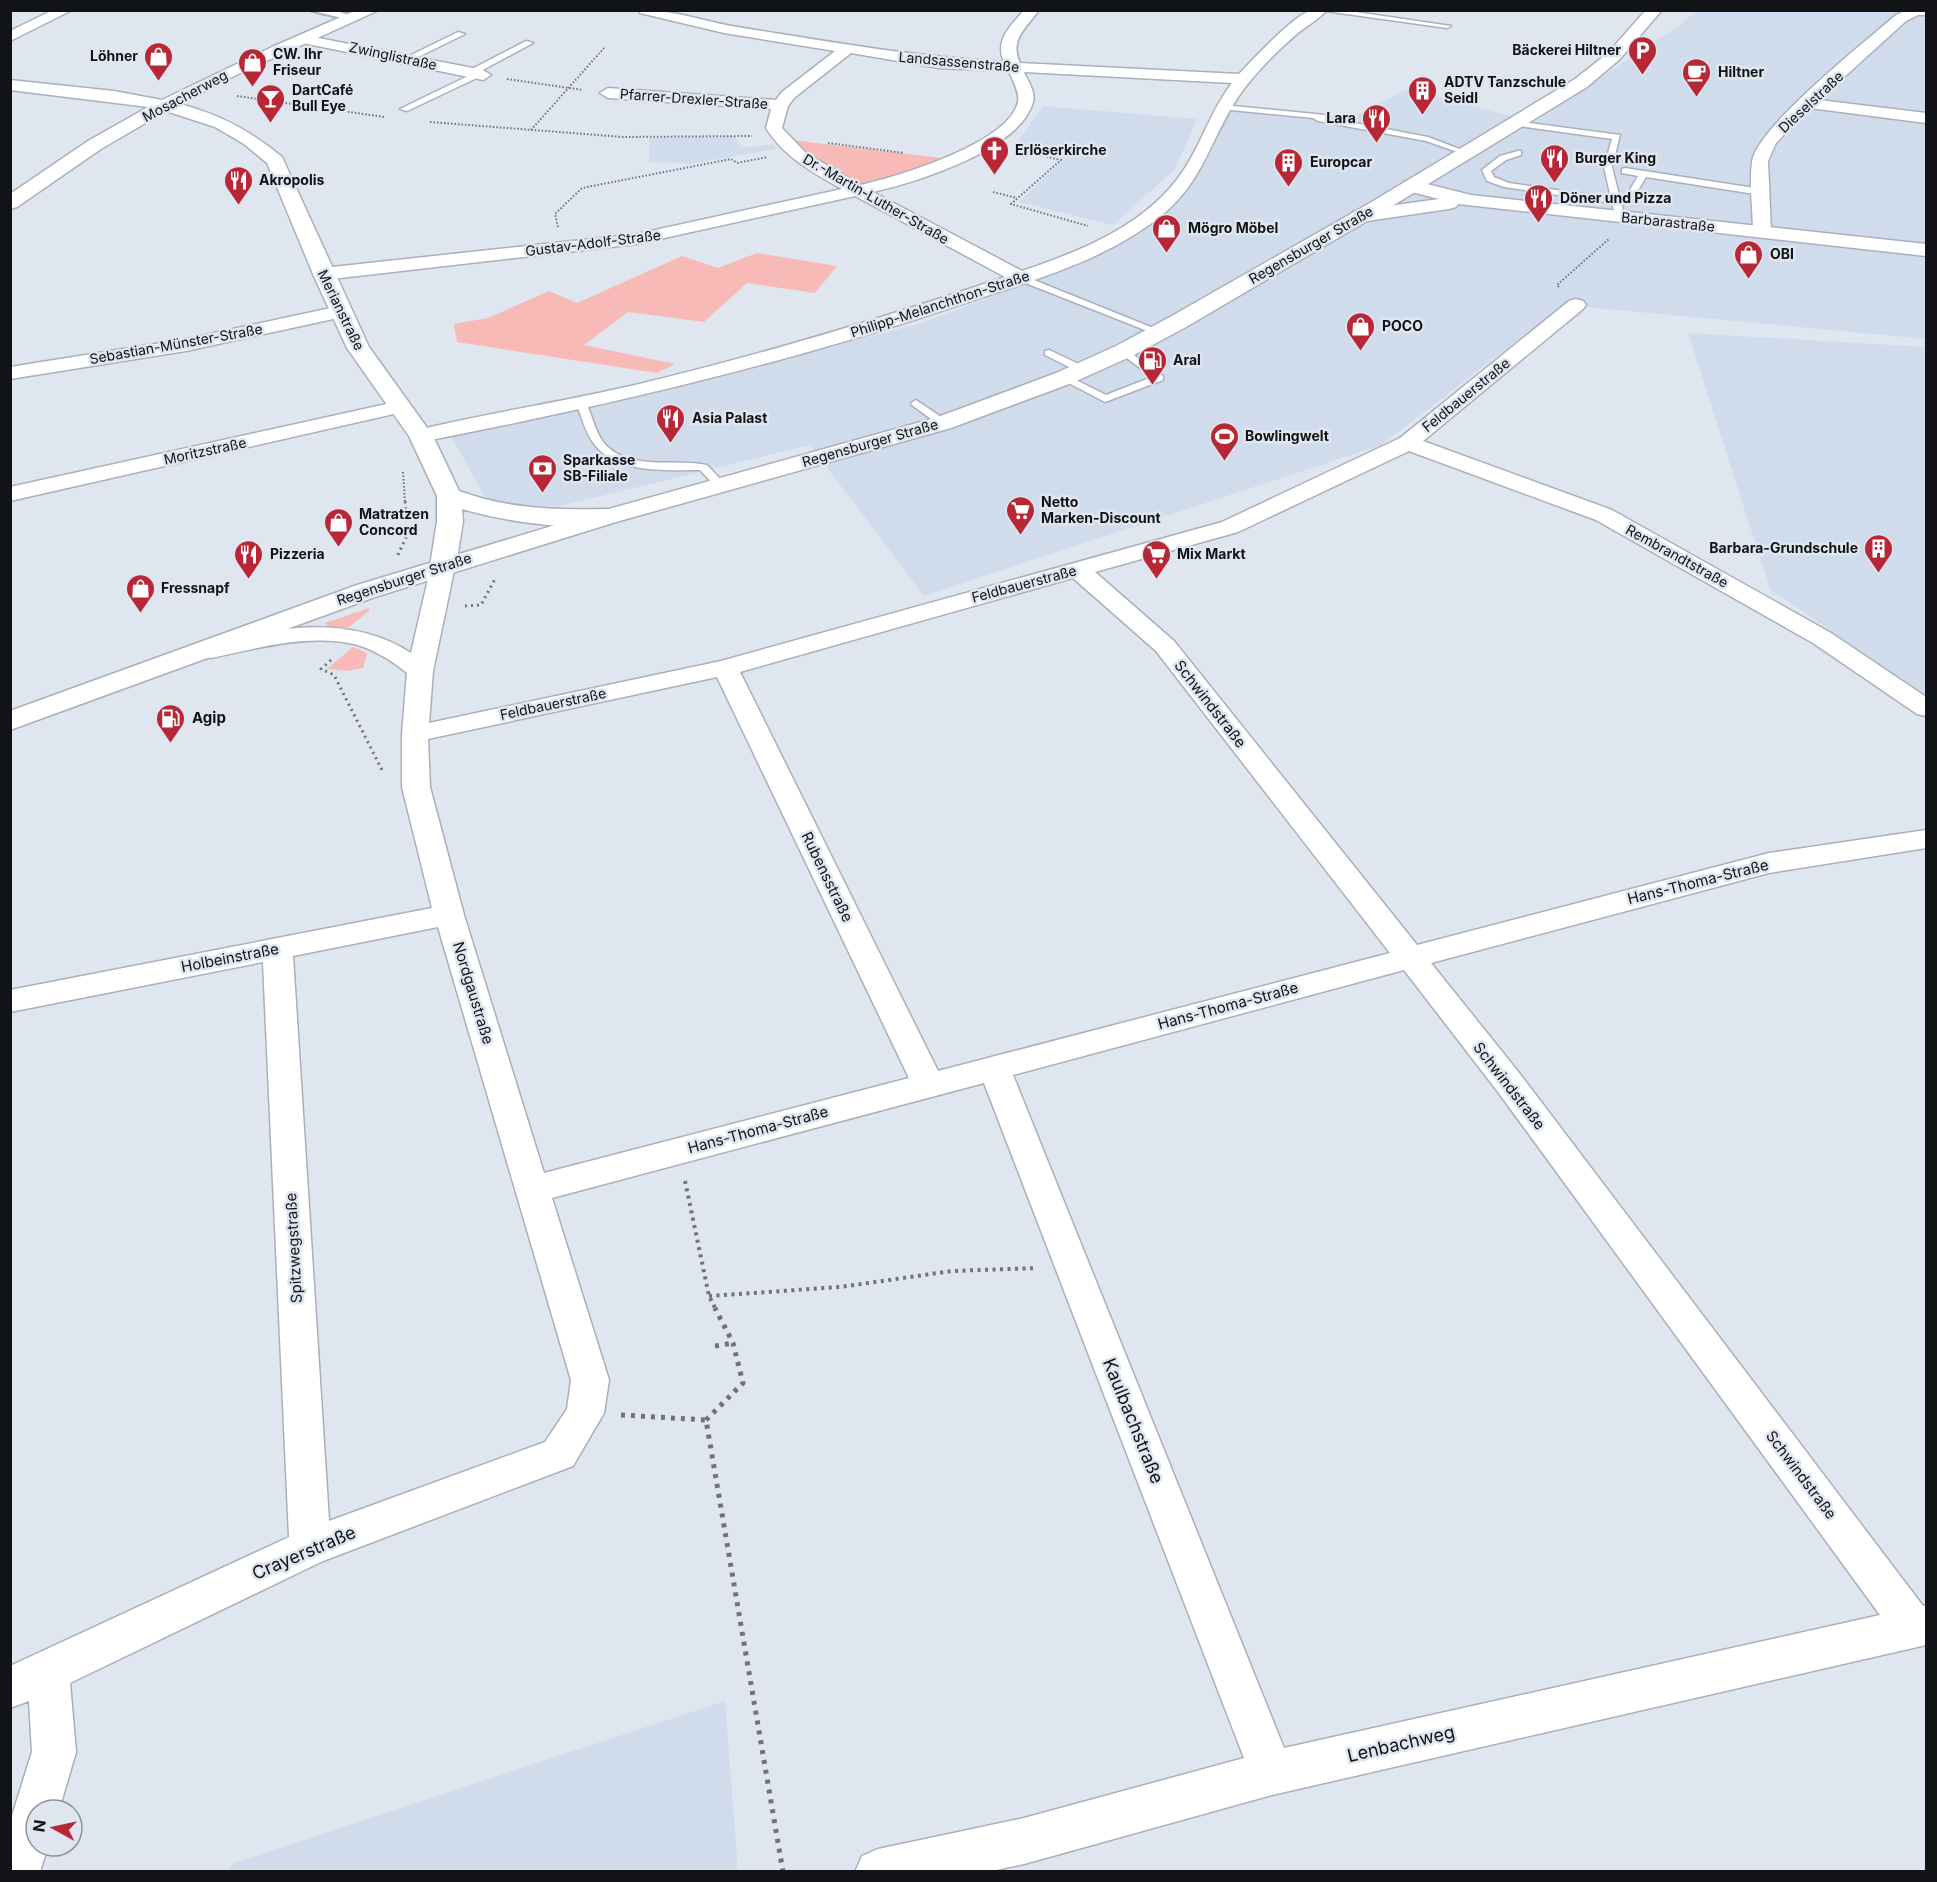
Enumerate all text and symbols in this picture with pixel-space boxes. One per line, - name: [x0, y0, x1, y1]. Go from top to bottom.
- parking icon: Bäckerei Hiltner: [1626, 34, 1658, 76]
- street label: Zwinglistraße: [348, 38, 438, 73]
- shop icon: Löhner: [143, 40, 175, 82]
- place label: Bäckerei Hiltner: [1512, 41, 1621, 58]
- place label: CW. Ihr Friseur: [273, 45, 323, 78]
- shop icon: CW. Ihr Friseur: [236, 46, 268, 88]
- place label: Löhner: [90, 47, 138, 64]
- street label: Landsassenstraße: [898, 48, 1020, 75]
- cafe icon: Hiltner: [1681, 56, 1713, 98]
- place label: Hiltner: [1718, 63, 1764, 80]
- street label: Mosacherweg: [139, 66, 230, 125]
- street label: Dieselstraße: [1775, 67, 1847, 136]
- place label: ADTV Tanzschule Seidl: [1444, 73, 1566, 106]
- building icon: ADTV Tanzschule Seidl: [1407, 74, 1439, 116]
- place label: DartCafé Bull Eye: [292, 81, 353, 114]
- bar icon: DartCafé Bull Eye: [255, 82, 287, 124]
- street label: Pfarrer-Drexler-Straße: [619, 85, 769, 112]
- restaurant icon: Lara: [1361, 102, 1393, 144]
- place label: Lara: [1326, 109, 1356, 126]
- church icon: Erlöserkirche: [978, 134, 1010, 176]
- place label: Erlöserkirche: [1015, 141, 1106, 158]
- restaurant icon: Burger King: [1538, 142, 1570, 184]
- building icon: Europcar: [1273, 146, 1305, 188]
- place label: Burger King: [1575, 149, 1656, 166]
- street label: Dr.-Martin-Luther-Straße: [800, 150, 952, 247]
- place label: Europcar: [1310, 153, 1372, 170]
- restaurant icon: Akropolis: [222, 164, 254, 206]
- place label: Akropolis: [259, 171, 325, 188]
- restaurant icon: Döner und Pizza: [1523, 182, 1555, 224]
- place label: Döner und Pizza: [1560, 189, 1671, 206]
- street label: Regensburger Straße: [1246, 202, 1376, 287]
- street label: Barbarastraße: [1620, 208, 1716, 235]
- shop icon: Mögro Möbel: [1151, 212, 1183, 254]
- place label: Mögro Möbel: [1188, 219, 1278, 236]
- street label: Gustav-Adolf-Straße: [524, 226, 662, 259]
- shop icon: OBI: [1733, 238, 1765, 280]
- place label: OBI: [1770, 245, 1794, 262]
- street label: Merianstraße: [315, 267, 368, 353]
- street label: Philipp-Melanchthon-Straße: [848, 267, 1031, 341]
- shop icon: POCO: [1345, 310, 1377, 352]
- place label: POCO: [1382, 317, 1423, 334]
- street label: Sebastian-Münster-Straße: [88, 320, 264, 367]
- fuel station icon: Aral: [1136, 344, 1168, 386]
- place label: Aral: [1173, 351, 1201, 368]
- street label: Feldbauerstraße: [1418, 354, 1513, 435]
- restaurant icon: Asia Palast: [655, 402, 687, 444]
- place label: Asia Palast: [692, 409, 767, 426]
- street label: Regensburger Straße: [800, 415, 940, 470]
- sports icon: Bowlingwelt: [1208, 420, 1240, 462]
- place label: Bowlingwelt: [1245, 427, 1329, 444]
- street label: Moritzstraße: [162, 433, 248, 468]
- place label: Sparkasse SB-Filiale: [563, 451, 635, 484]
- bank icon: Sparkasse SB-Filiale: [526, 452, 558, 494]
- place label: Netto Marken-Discount: [1041, 493, 1161, 526]
- supermarket icon: Netto Marken-Discount: [1004, 494, 1036, 536]
- place label: Matratzen Concord: [359, 505, 429, 538]
- shop icon: Matratzen Concord: [322, 506, 354, 548]
- street label: Rembrandtstraße: [1623, 520, 1731, 591]
- building icon: Barbara-Grundschule: [1863, 532, 1895, 574]
- restaurant icon: Pizzeria: [233, 538, 265, 580]
- supermarket icon: Mix Markt: [1140, 538, 1172, 580]
- place label: Barbara-Grundschule: [1709, 539, 1858, 556]
- place label: Pizzeria: [270, 545, 325, 562]
- place label: Mix Markt: [1177, 545, 1246, 562]
- street label: Regensburger Straße: [334, 549, 473, 608]
- street label: Feldbauerstraße: [970, 561, 1078, 606]
- shop icon: Fressnapf: [124, 572, 156, 614]
- place label: Fressnapf: [161, 579, 230, 596]
- street label: Schwindstraße: [1170, 656, 1250, 751]
- street label: Feldbauerstraße: [498, 684, 607, 723]
- fuel station icon: Agip: [155, 702, 187, 744]
- place label: Agip: [192, 708, 226, 727]
- street label: Rubensstraße: [797, 829, 857, 925]
- street label: Hans-Thoma-Straße: [1625, 855, 1770, 908]
- street label: Holbeinstraße: [179, 939, 280, 976]
- street label: Nordgaustraße: [449, 939, 498, 1046]
- street label: Hans-Thoma-Straße: [1156, 978, 1300, 1033]
- street label: Schwindstraße: [1469, 1038, 1549, 1133]
- street label: Hans-Thoma-Straße: [686, 1102, 830, 1157]
- street label: Spitzwegstraße: [281, 1192, 306, 1304]
- street label: Kaulbachstraße: [1099, 1355, 1168, 1487]
- street label: Schwindstraße: [1762, 1427, 1841, 1523]
- street label: Crayerstraße: [249, 1521, 359, 1584]
- street label: Lenbachweg: [1345, 1721, 1457, 1766]
- north arrow: [24, 1798, 84, 1858]
- text: N: [28, 1818, 50, 1833]

